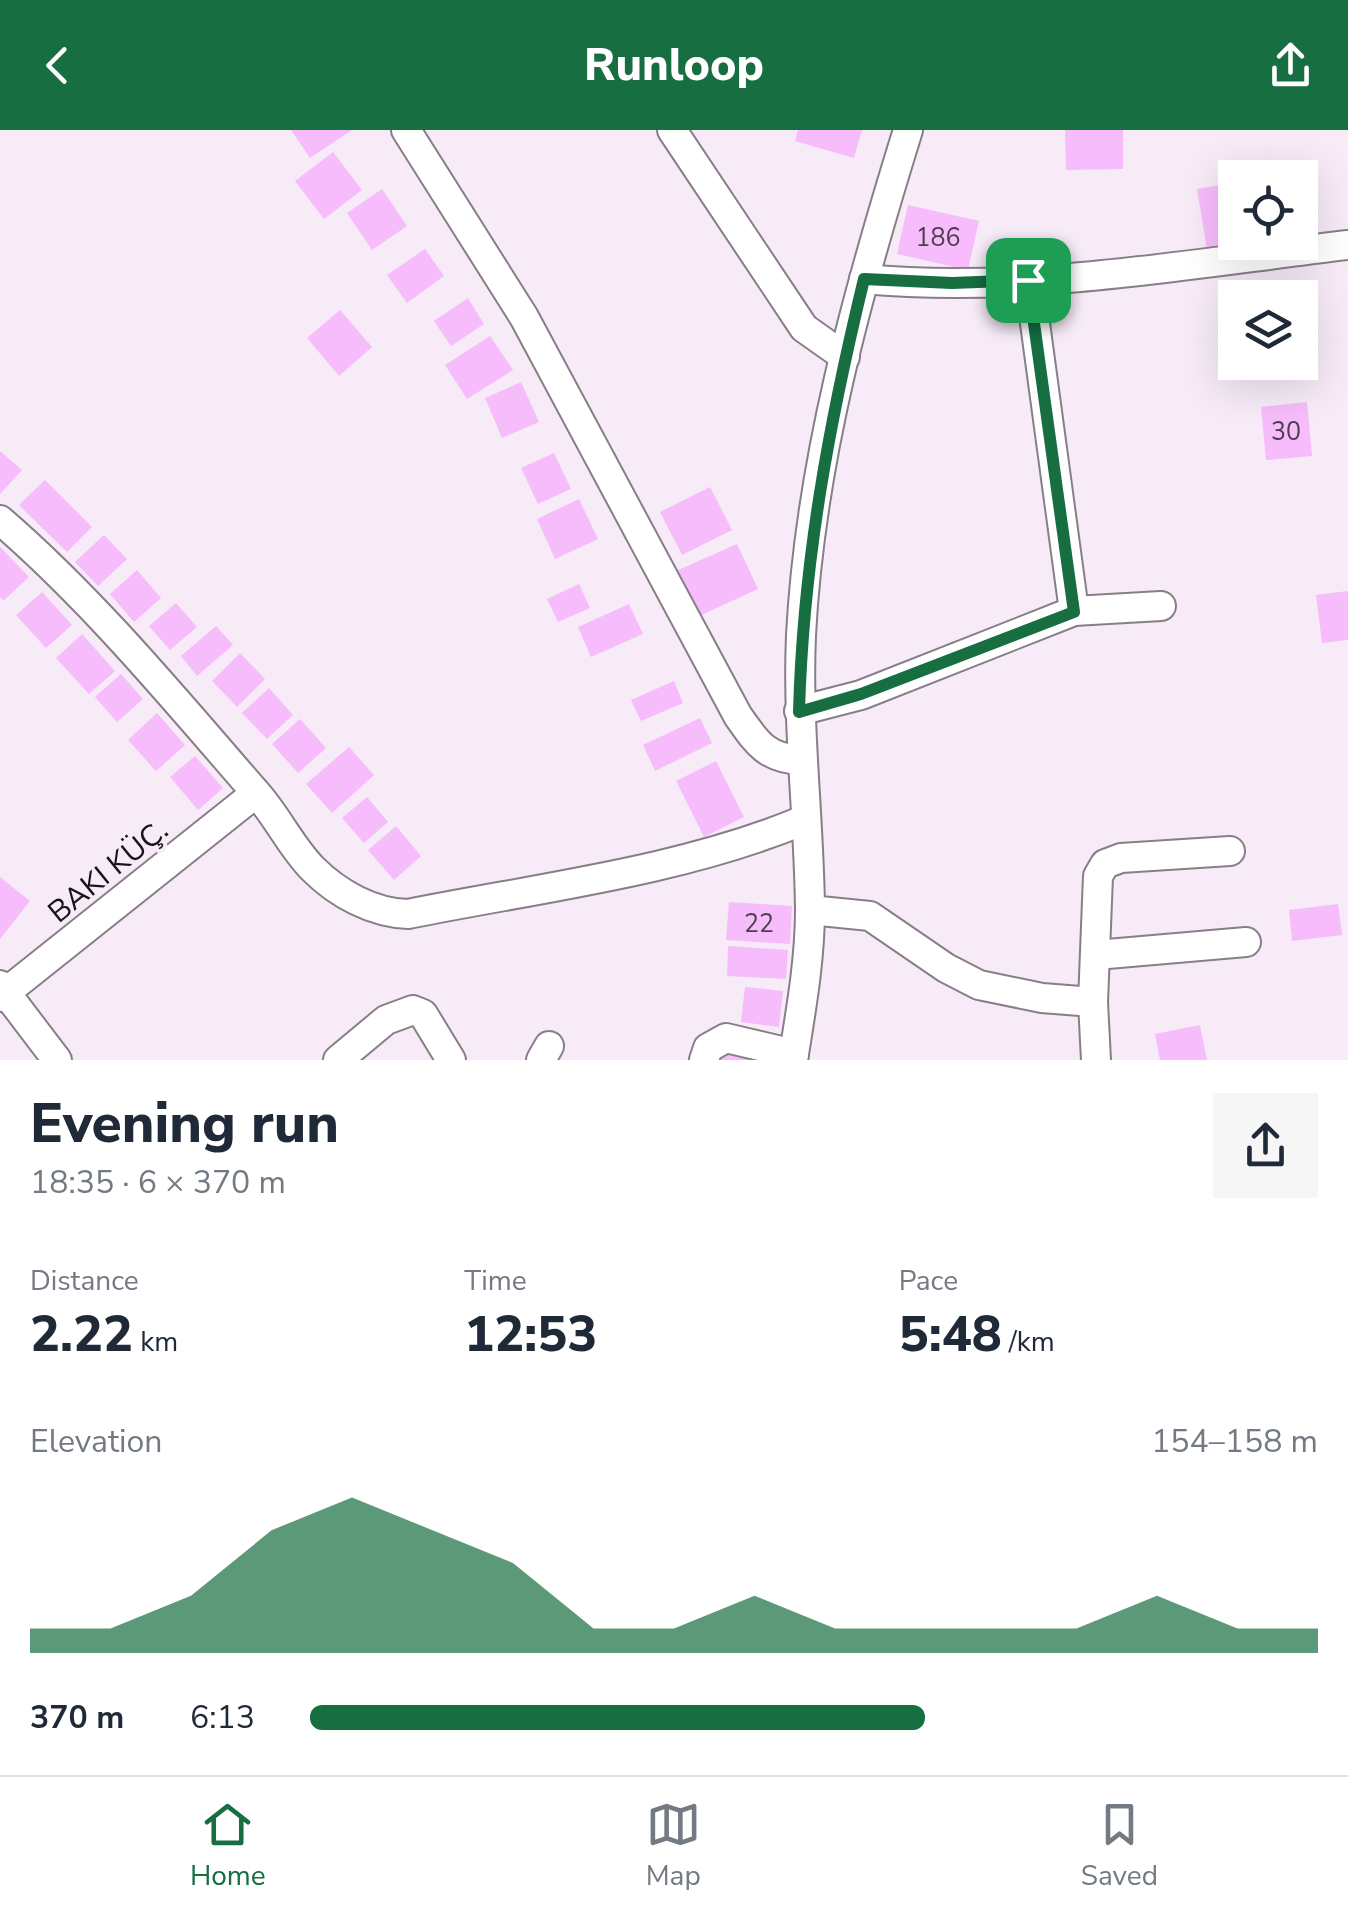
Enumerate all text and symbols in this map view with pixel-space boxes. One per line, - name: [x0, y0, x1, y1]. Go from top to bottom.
- text: Runloop: [584, 35, 764, 96]
- icon: back: [30, 38, 85, 93]
- icon: share: [1263, 38, 1318, 93]
- map controls: [1218, 160, 1318, 380]
- button: locate: [1218, 160, 1318, 260]
- house number: 186: [915, 221, 961, 255]
- pin: [986, 238, 1071, 323]
- icon: arrive: [1001, 253, 1056, 308]
- button: layers: [1218, 280, 1318, 380]
- house number: 30: [1271, 415, 1301, 449]
- street label: BAKI KÜÇ.: [40, 810, 177, 933]
- house number: 22: [744, 907, 774, 941]
- text: Evening run: [30, 1086, 339, 1161]
- button: share: [1213, 1093, 1318, 1198]
- text: 18:35 · 6 × 370 m: [30, 1161, 286, 1204]
- text: Distance: [30, 1262, 139, 1300]
- text: Time: [464, 1262, 527, 1300]
- text: Pace: [899, 1262, 958, 1300]
- text: 2.22: [30, 1300, 133, 1369]
- text: 12:53: [464, 1300, 597, 1369]
- text: 5:48: [899, 1300, 1002, 1369]
- text: km: [133, 1323, 178, 1361]
- text: /km: [1002, 1323, 1055, 1361]
- text: Elevation: [30, 1420, 163, 1463]
- text: 154–158 m: [1151, 1420, 1318, 1463]
- text: 370 m: [30, 1696, 124, 1739]
- text: 6:13: [190, 1696, 255, 1739]
- tab: Home: [190, 1797, 266, 1895]
- tab: Map: [646, 1797, 701, 1895]
- tab: Saved: [1081, 1797, 1158, 1895]

